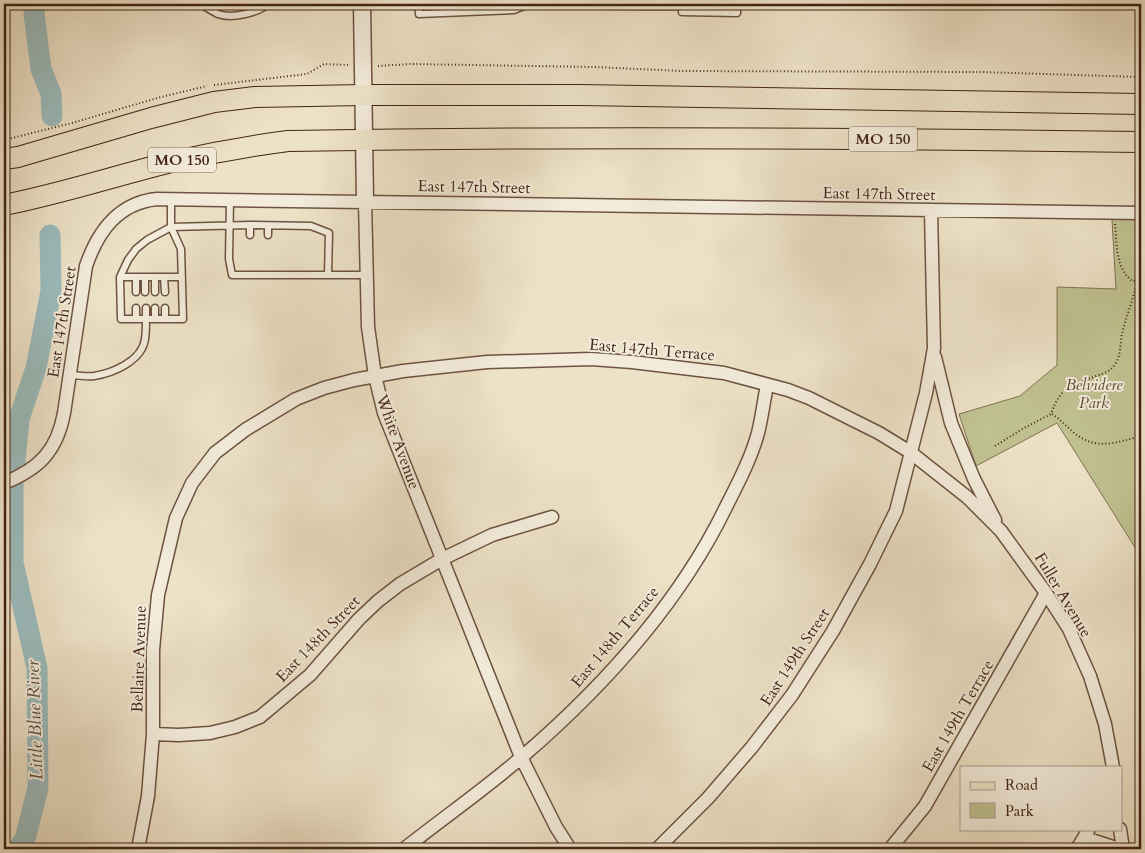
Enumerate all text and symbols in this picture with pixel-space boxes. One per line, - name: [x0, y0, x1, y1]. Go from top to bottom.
- road number: MO 150: [849, 126, 917, 152]
- road number: MO 150: [148, 148, 216, 172]
- street label: East 147th Street: [417, 175, 531, 199]
- street label: East 147th Street: [822, 182, 936, 206]
- street label: East 147th Street: [42, 265, 82, 379]
- street label: East 147th Terrace: [588, 334, 716, 366]
- park label: Belvidere Park: [1065, 374, 1123, 414]
- street label: White Avenue: [370, 391, 425, 492]
- street label: Fuller Avenue: [1029, 548, 1097, 642]
- street label: East 148th Terrace: [566, 582, 664, 692]
- street label: East 148th Street: [271, 591, 365, 687]
- street label: East 149th Street: [755, 604, 835, 710]
- street label: Bellaire Avenue: [126, 605, 152, 713]
- street label: East 149th Terrace: [917, 656, 999, 776]
- water label: Little Blue River: [20, 659, 50, 780]
- legend: [960, 766, 1122, 830]
- text: Road: [1005, 775, 1038, 795]
- text: Park: [1005, 801, 1034, 821]

